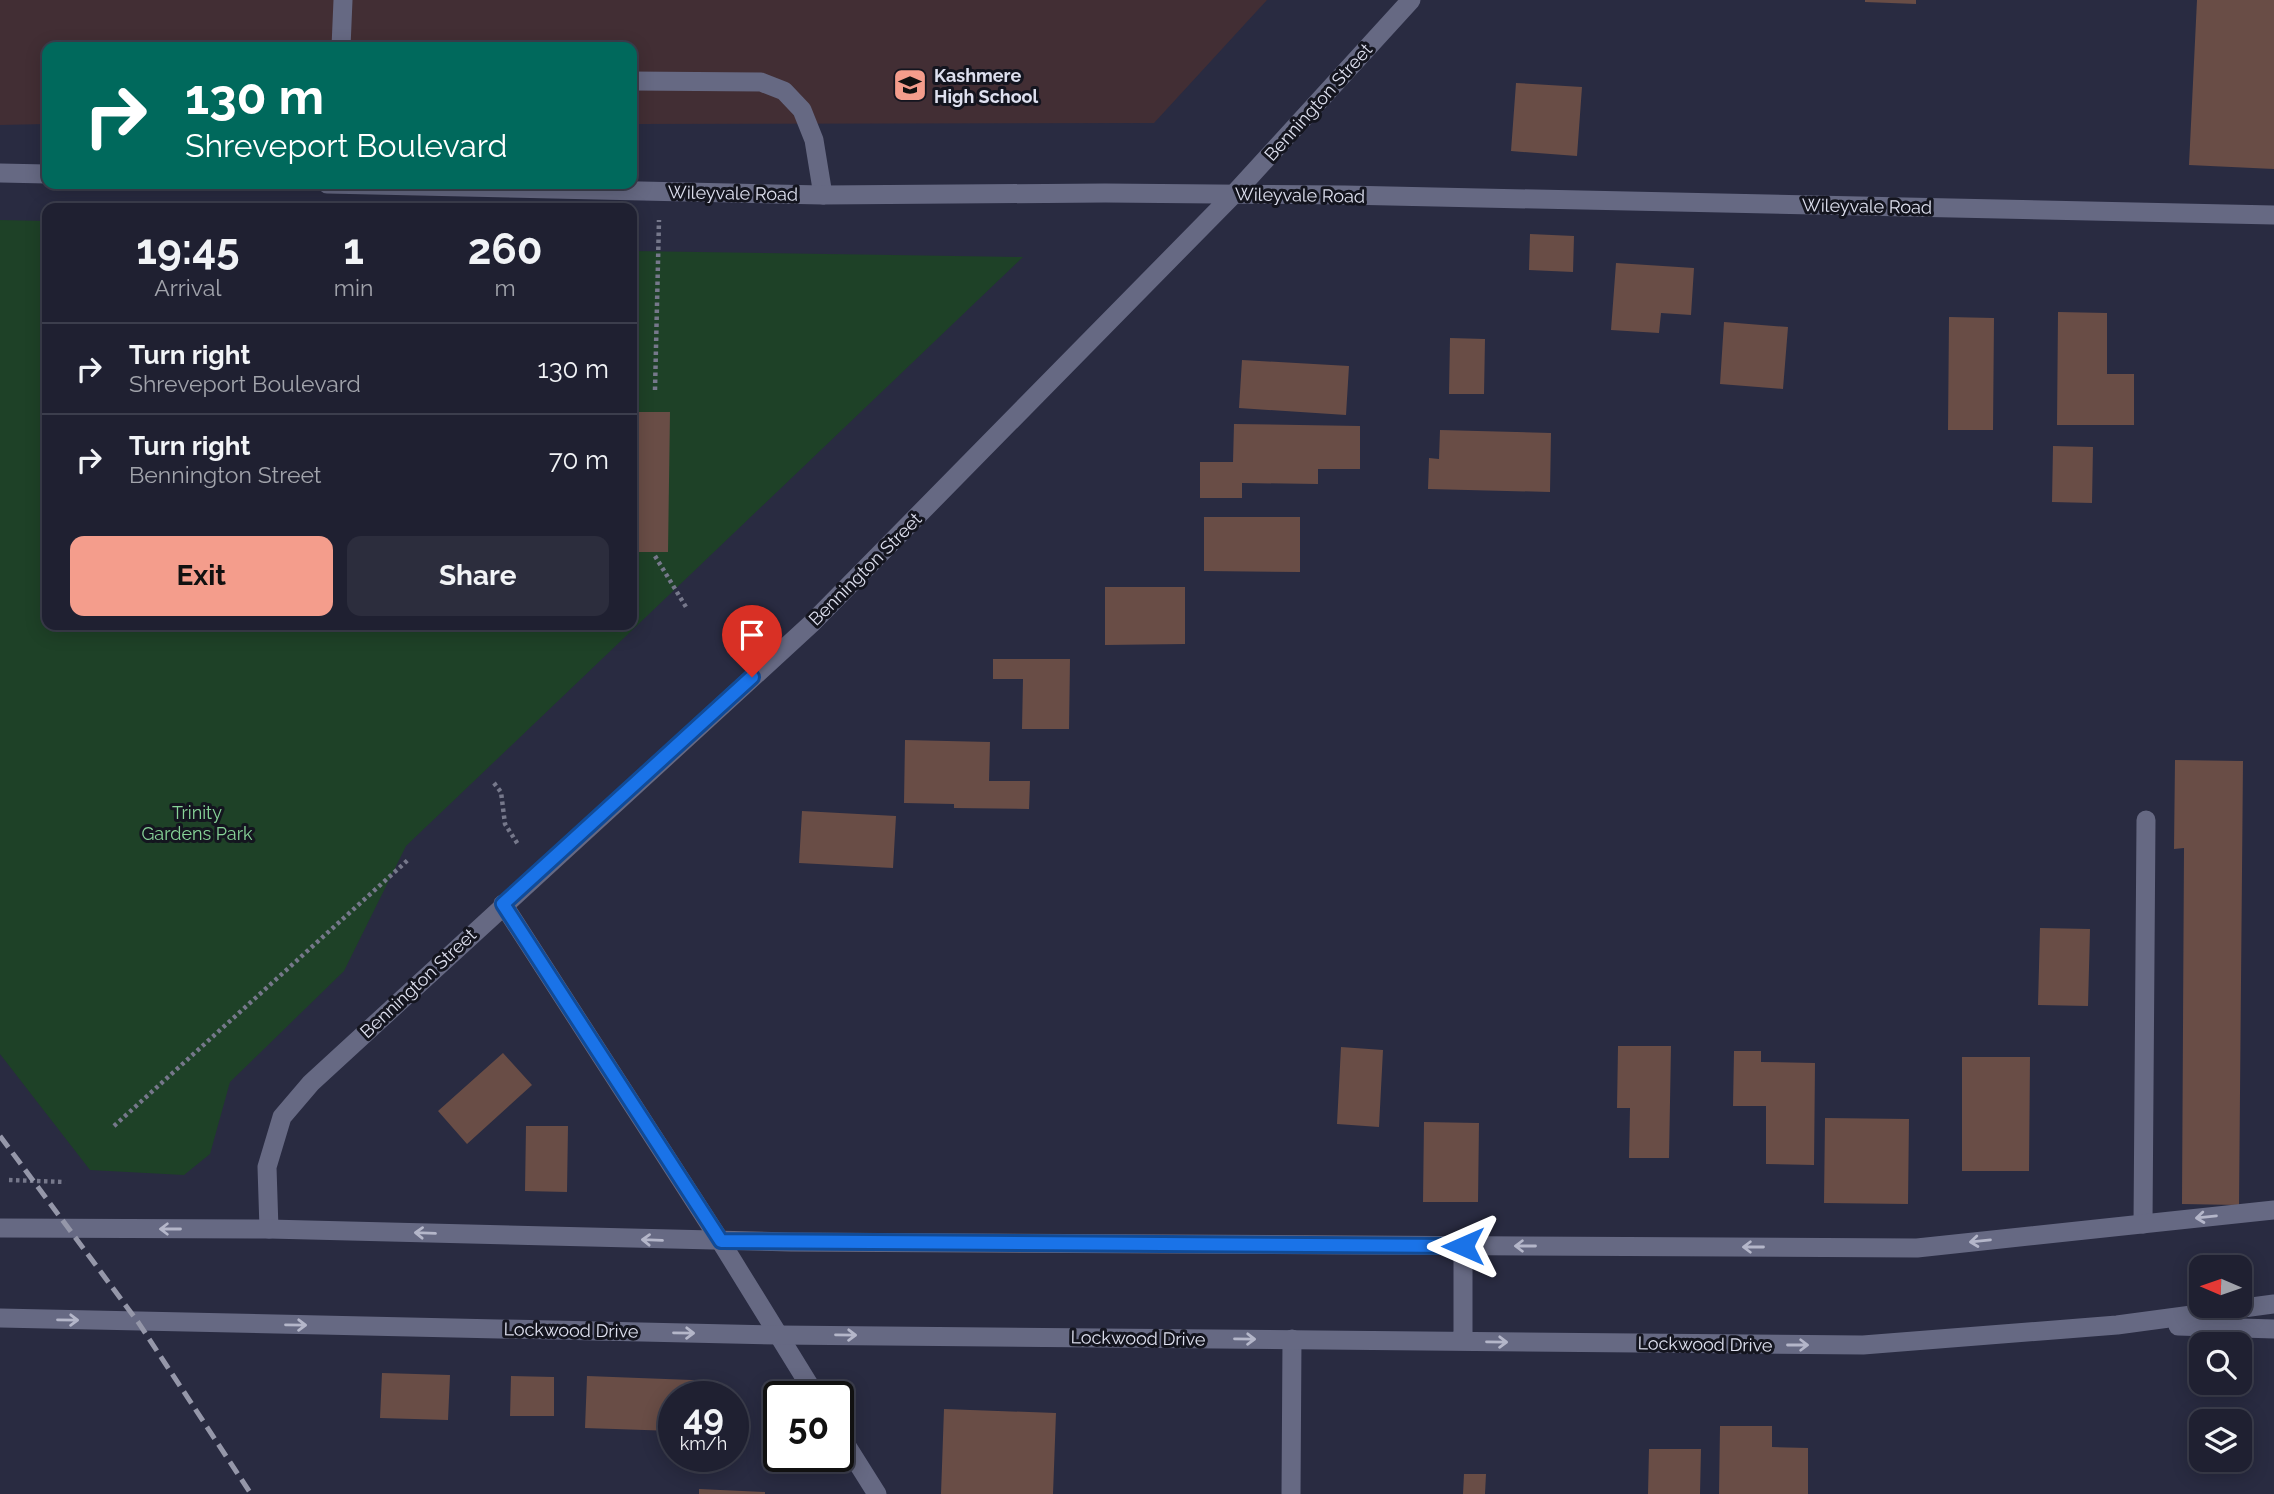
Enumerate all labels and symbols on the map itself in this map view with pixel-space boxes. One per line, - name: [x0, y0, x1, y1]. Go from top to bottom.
- street label: Bennington Street: [1260, 39, 1376, 165]
- place label: Kashmere High School: [934, 65, 1038, 107]
- school or university icon: Kashmere High School: [891, 66, 929, 104]
- street label: Wileyvale Road: [668, 181, 798, 205]
- street label: Wileyvale Road: [1235, 183, 1365, 207]
- street label: Wileyvale Road: [1802, 194, 1932, 218]
- street label: Bennington Street: [804, 508, 926, 630]
- pin: [722, 605, 782, 677]
- park label: Trinity Gardens Park: [141, 802, 253, 844]
- street label: Bennington Street: [356, 924, 480, 1042]
- position arrow: [1426, 1209, 1500, 1283]
- one-way arrow: [2195, 1211, 2218, 1224]
- one-way arrow: [159, 1222, 182, 1236]
- one-way arrow: [414, 1227, 437, 1240]
- one-way arrow: [641, 1233, 664, 1246]
- one-way arrow: [1969, 1235, 1992, 1248]
- one-way arrow: [1514, 1239, 1537, 1253]
- one-way arrow: [1742, 1240, 1765, 1254]
- north arrow: [2189, 1255, 2252, 1318]
- one-way arrow: [56, 1313, 79, 1327]
- one-way arrow: [284, 1318, 307, 1332]
- street label: Lockwood Drive: [503, 1318, 639, 1342]
- one-way arrow: [672, 1326, 695, 1339]
- street label: Lockwood Drive: [1070, 1326, 1206, 1350]
- one-way arrow: [834, 1328, 857, 1342]
- one-way arrow: [1233, 1332, 1256, 1346]
- street label: Lockwood Drive: [1637, 1332, 1773, 1356]
- one-way arrow: [1485, 1335, 1508, 1349]
- one-way arrow: [1786, 1338, 1809, 1352]
- speed limit sign: 50: [763, 1381, 854, 1472]

